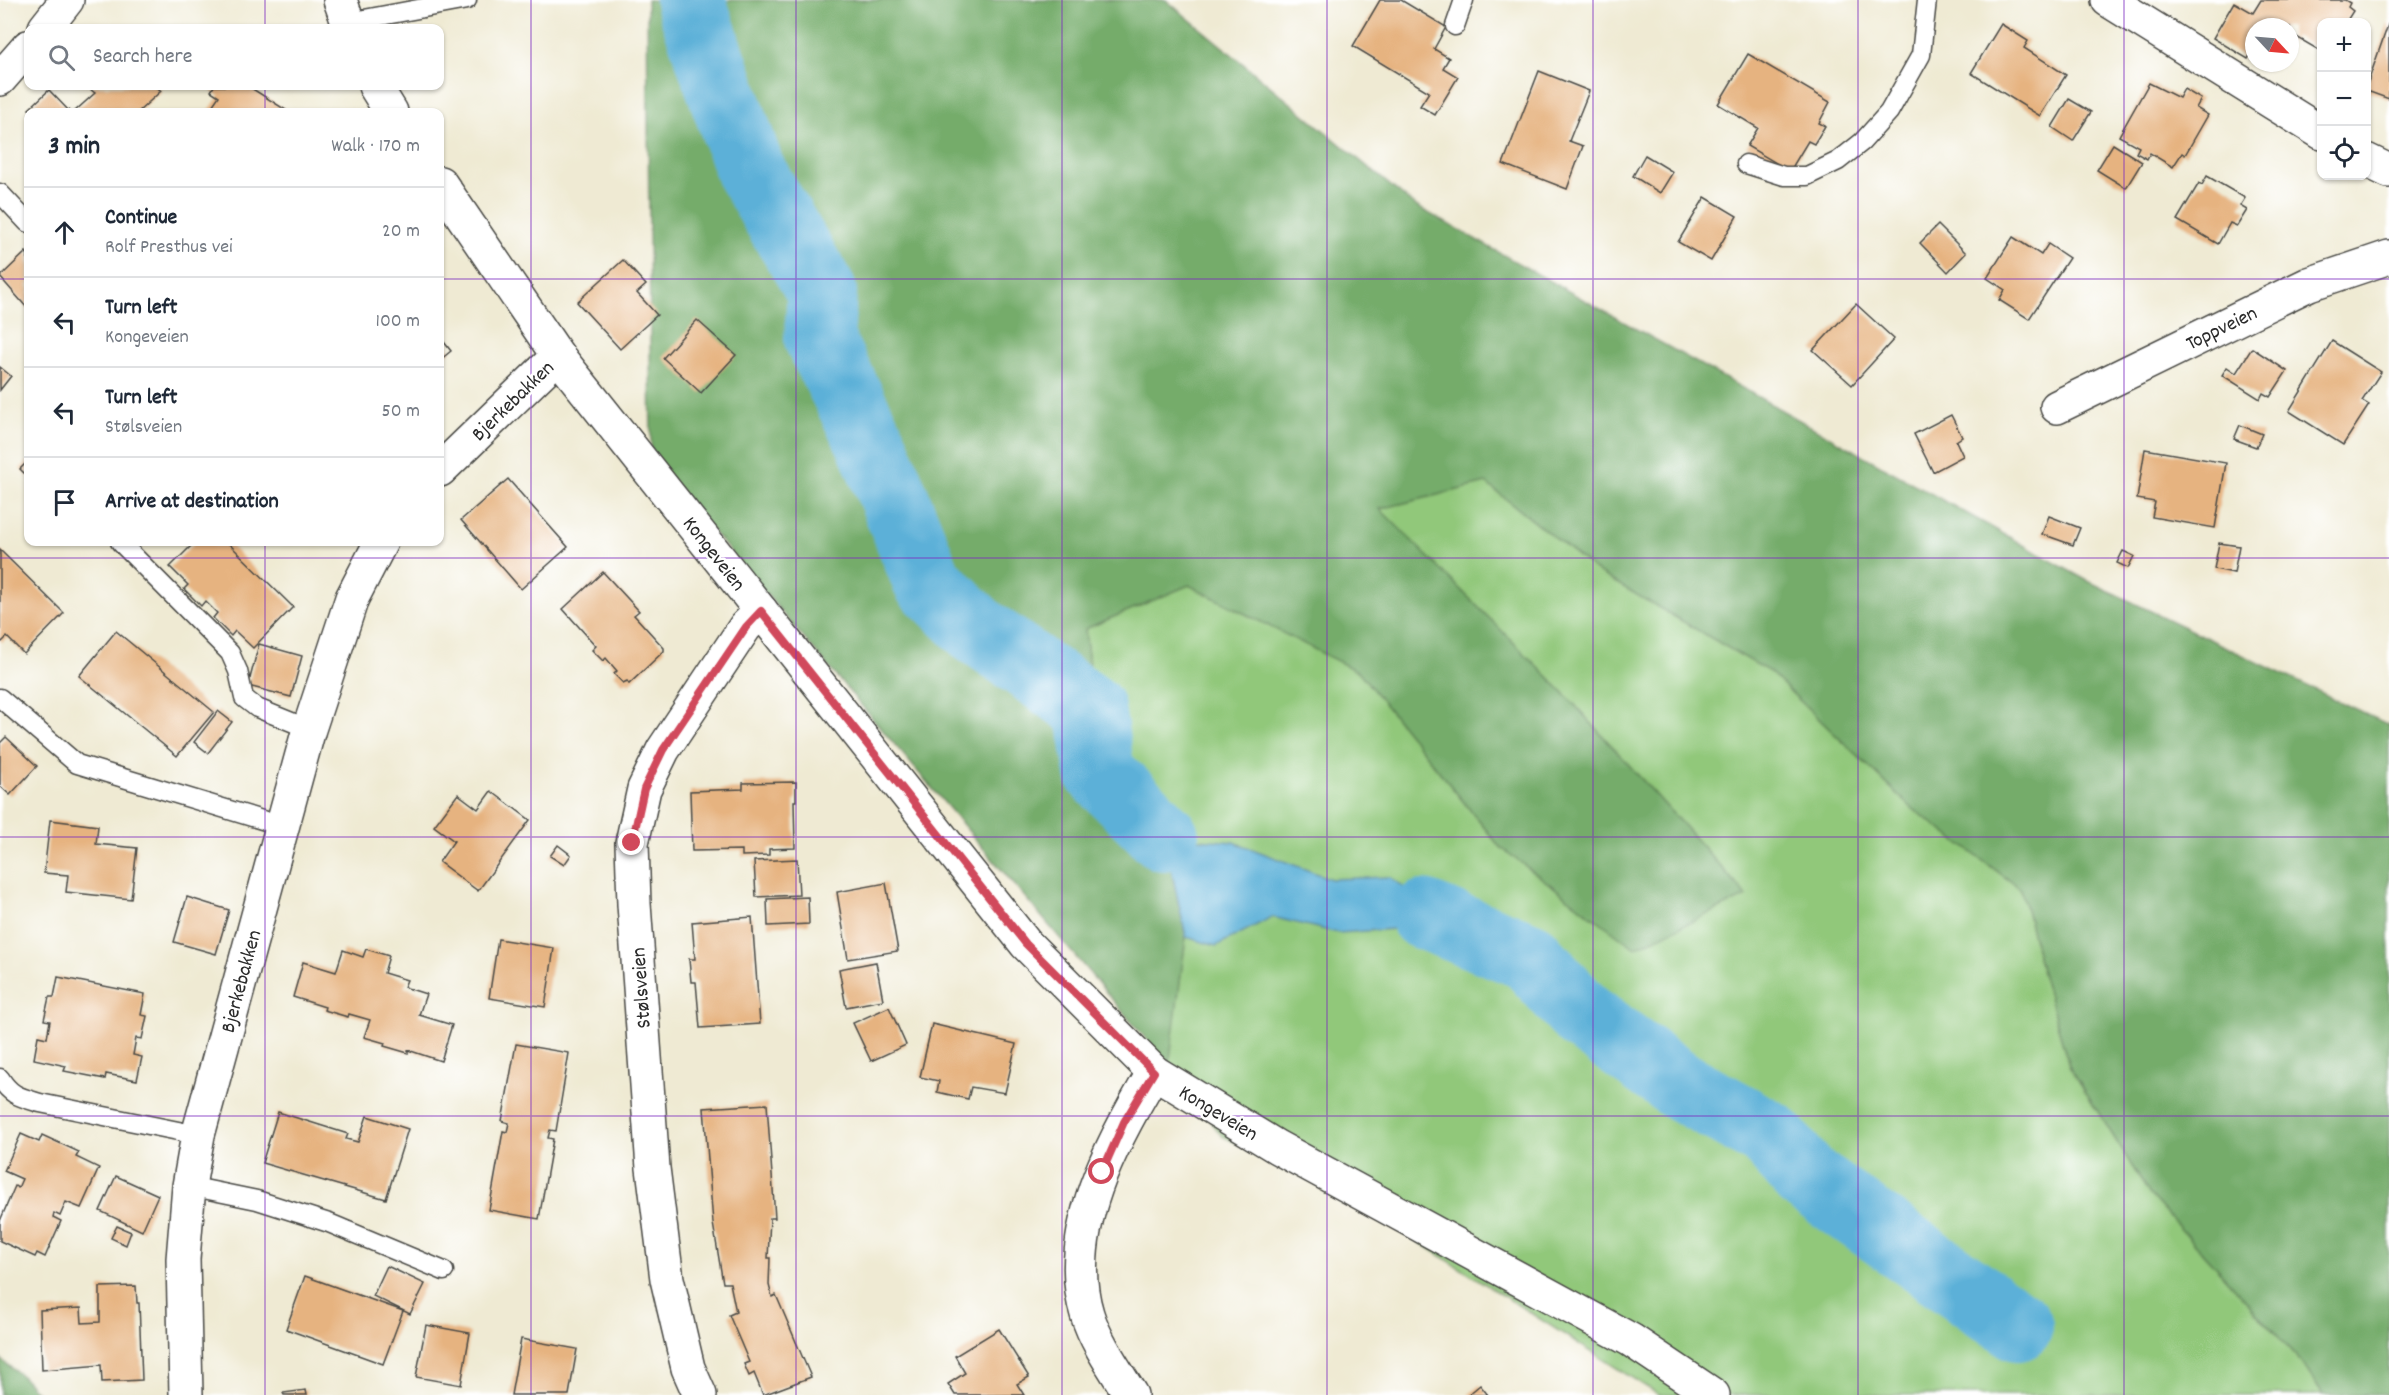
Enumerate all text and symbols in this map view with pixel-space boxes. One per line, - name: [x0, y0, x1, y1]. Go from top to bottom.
- north arrow: [2245, 18, 2299, 72]
- map controls: [2317, 18, 2371, 180]
- button: +: [2317, 18, 2371, 72]
- search box: [24, 24, 444, 90]
- icon: search: [45, 41, 78, 74]
- text: Search here: [93, 42, 192, 73]
- button: −: [2317, 72, 2371, 126]
- button: locate: [2317, 126, 2371, 180]
- text: 3 min: [48, 129, 100, 166]
- text: Walk · 170 m: [331, 133, 420, 161]
- text: Continue: [105, 203, 177, 234]
- icon: ahead: [48, 216, 81, 249]
- text: 20 m: [382, 218, 420, 246]
- text: Rolf Presthus vei: [105, 234, 233, 262]
- text: Turn left: [105, 293, 177, 324]
- street label: Toppveien: [2182, 300, 2263, 360]
- icon: left: [48, 306, 81, 339]
- text: 100 m: [376, 308, 420, 336]
- text: Kongeveien: [105, 324, 189, 352]
- street label: Bjerkebakken: [466, 355, 562, 450]
- text: Turn left: [105, 383, 177, 414]
- icon: left: [48, 396, 81, 429]
- text: 50 m: [382, 398, 420, 426]
- text: Stølsveien: [105, 414, 182, 442]
- icon: arrive: [48, 486, 81, 519]
- text: Arrive at destination: [105, 487, 279, 518]
- street label: Kongeveien: [674, 511, 752, 599]
- route end: [618, 829, 644, 855]
- street label: Bjerkebakken: [215, 927, 271, 1037]
- street label: Stølsveien: [625, 946, 661, 1029]
- street label: Kongeveien: [1172, 1079, 1263, 1150]
- route start: [1088, 1158, 1114, 1184]

